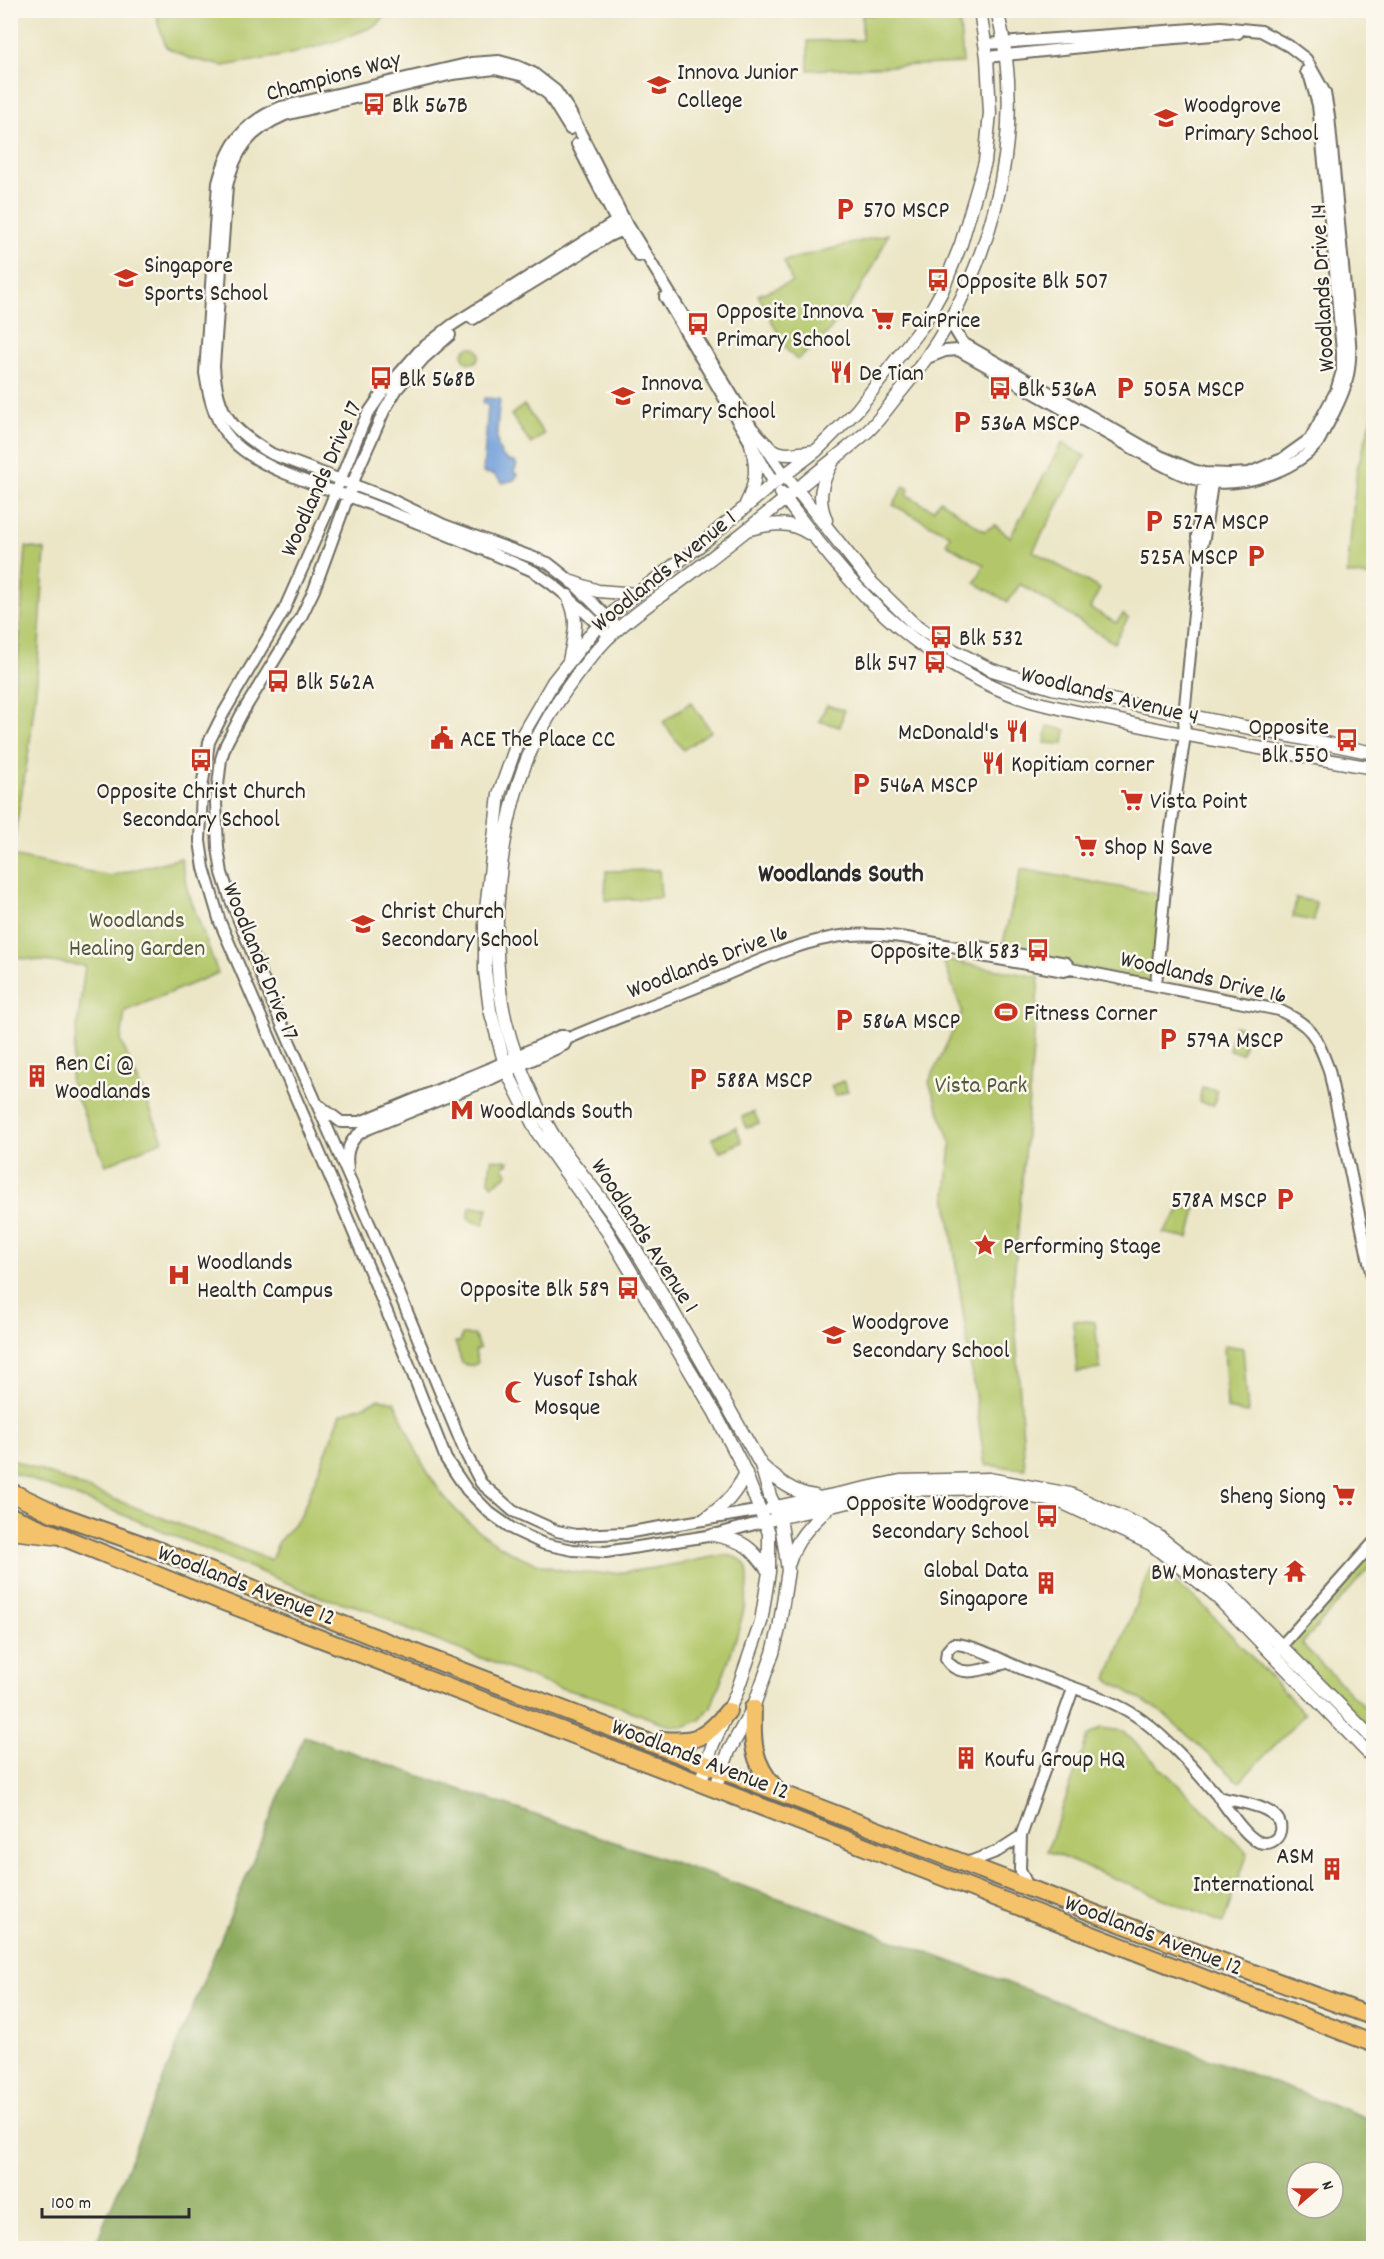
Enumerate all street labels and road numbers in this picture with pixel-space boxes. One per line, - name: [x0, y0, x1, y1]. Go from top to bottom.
- street label: Champions Way: [263, 43, 406, 112]
- street label: Woodlands Drive 14: [1303, 203, 1345, 373]
- street label: Woodlands Drive 17: [273, 396, 372, 563]
- street label: Woodlands Avenue 1: [585, 503, 745, 641]
- street label: Woodlands Avenue 4: [1017, 658, 1202, 735]
- street label: Woodlands Drive 17: [212, 878, 306, 1046]
- street label: Woodlands Drive 16: [623, 916, 794, 1009]
- street label: Woodlands Drive 16: [1117, 943, 1290, 1015]
- street label: Woodlands Avenue 1: [581, 1153, 706, 1320]
- street label: Woodlands Avenue 12: [152, 1537, 340, 1636]
- street label: Woodlands Avenue 12: [606, 1711, 794, 1810]
- street label: Woodlands Avenue 12: [1059, 1887, 1247, 1986]

